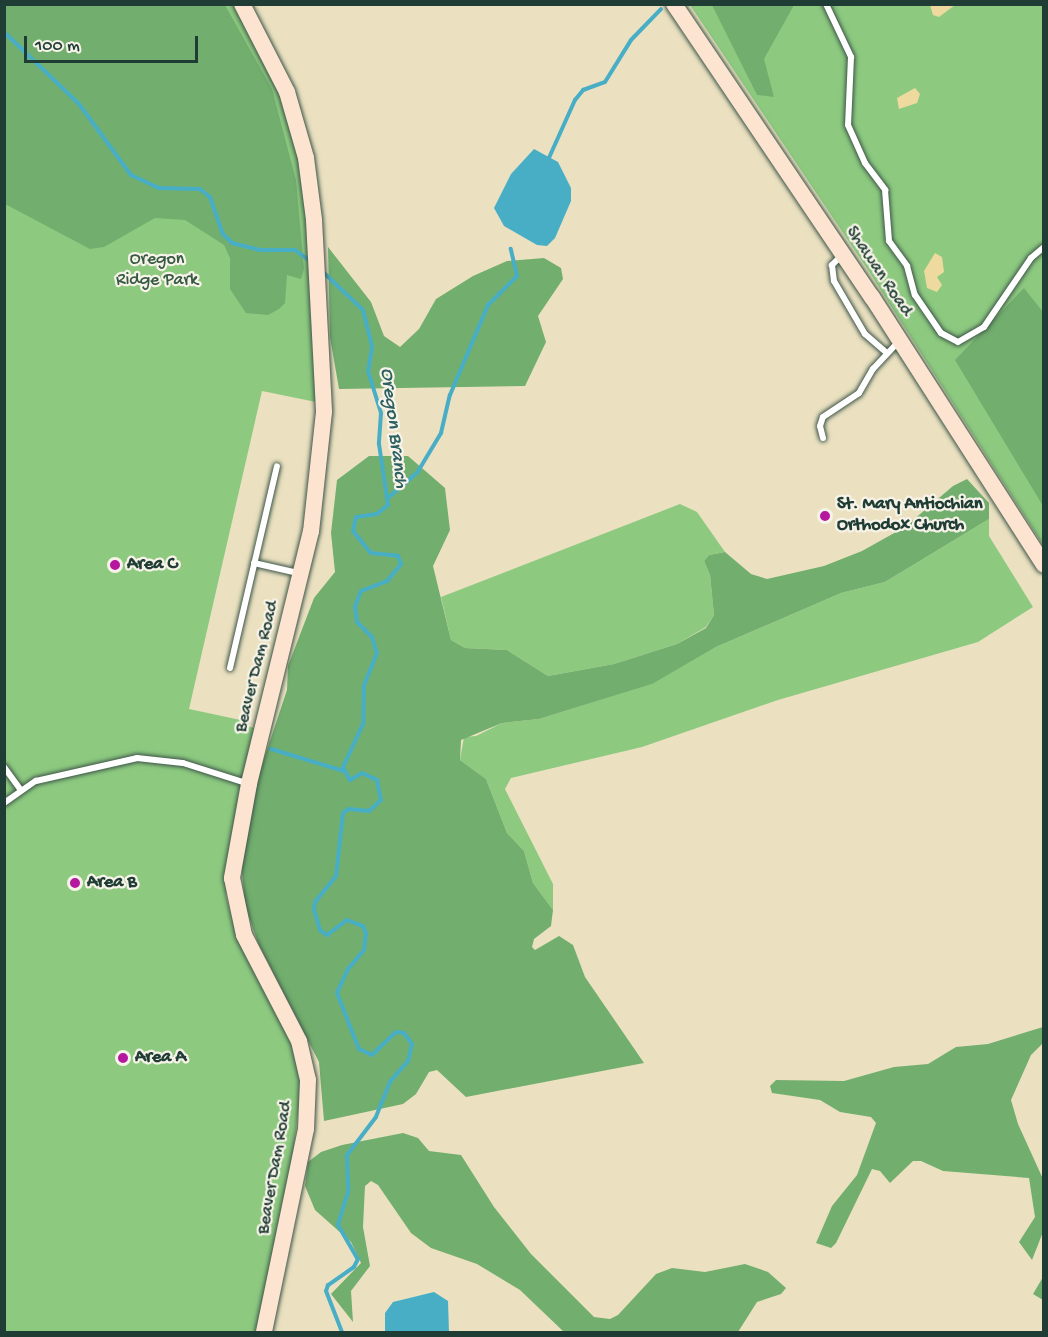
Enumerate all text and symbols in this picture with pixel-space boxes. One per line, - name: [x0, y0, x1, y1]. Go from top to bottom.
- scale bar: [27, 24, 201, 62]
- text: 100 m: [35, 36, 80, 57]
- street label: Shawan Road: [840, 223, 916, 321]
- park label: Oregon Ridge Park: [116, 250, 198, 292]
- water label: Oregon Branch: [374, 367, 412, 489]
- place label: St. Mary Antiochian Orthodox Church: [837, 495, 983, 538]
- marker: St. Mary Antiochian Orthodox Church: [818, 509, 832, 523]
- place label: Area C: [127, 554, 177, 576]
- marker: Area C: [108, 558, 122, 572]
- street label: Beaver Dam Road: [231, 599, 285, 735]
- place label: Area B: [87, 872, 137, 894]
- marker: Area B: [68, 876, 82, 890]
- place label: Area A: [135, 1047, 186, 1069]
- marker: Area A: [116, 1051, 130, 1065]
- street label: Beaver Dam Road: [254, 1100, 298, 1236]

